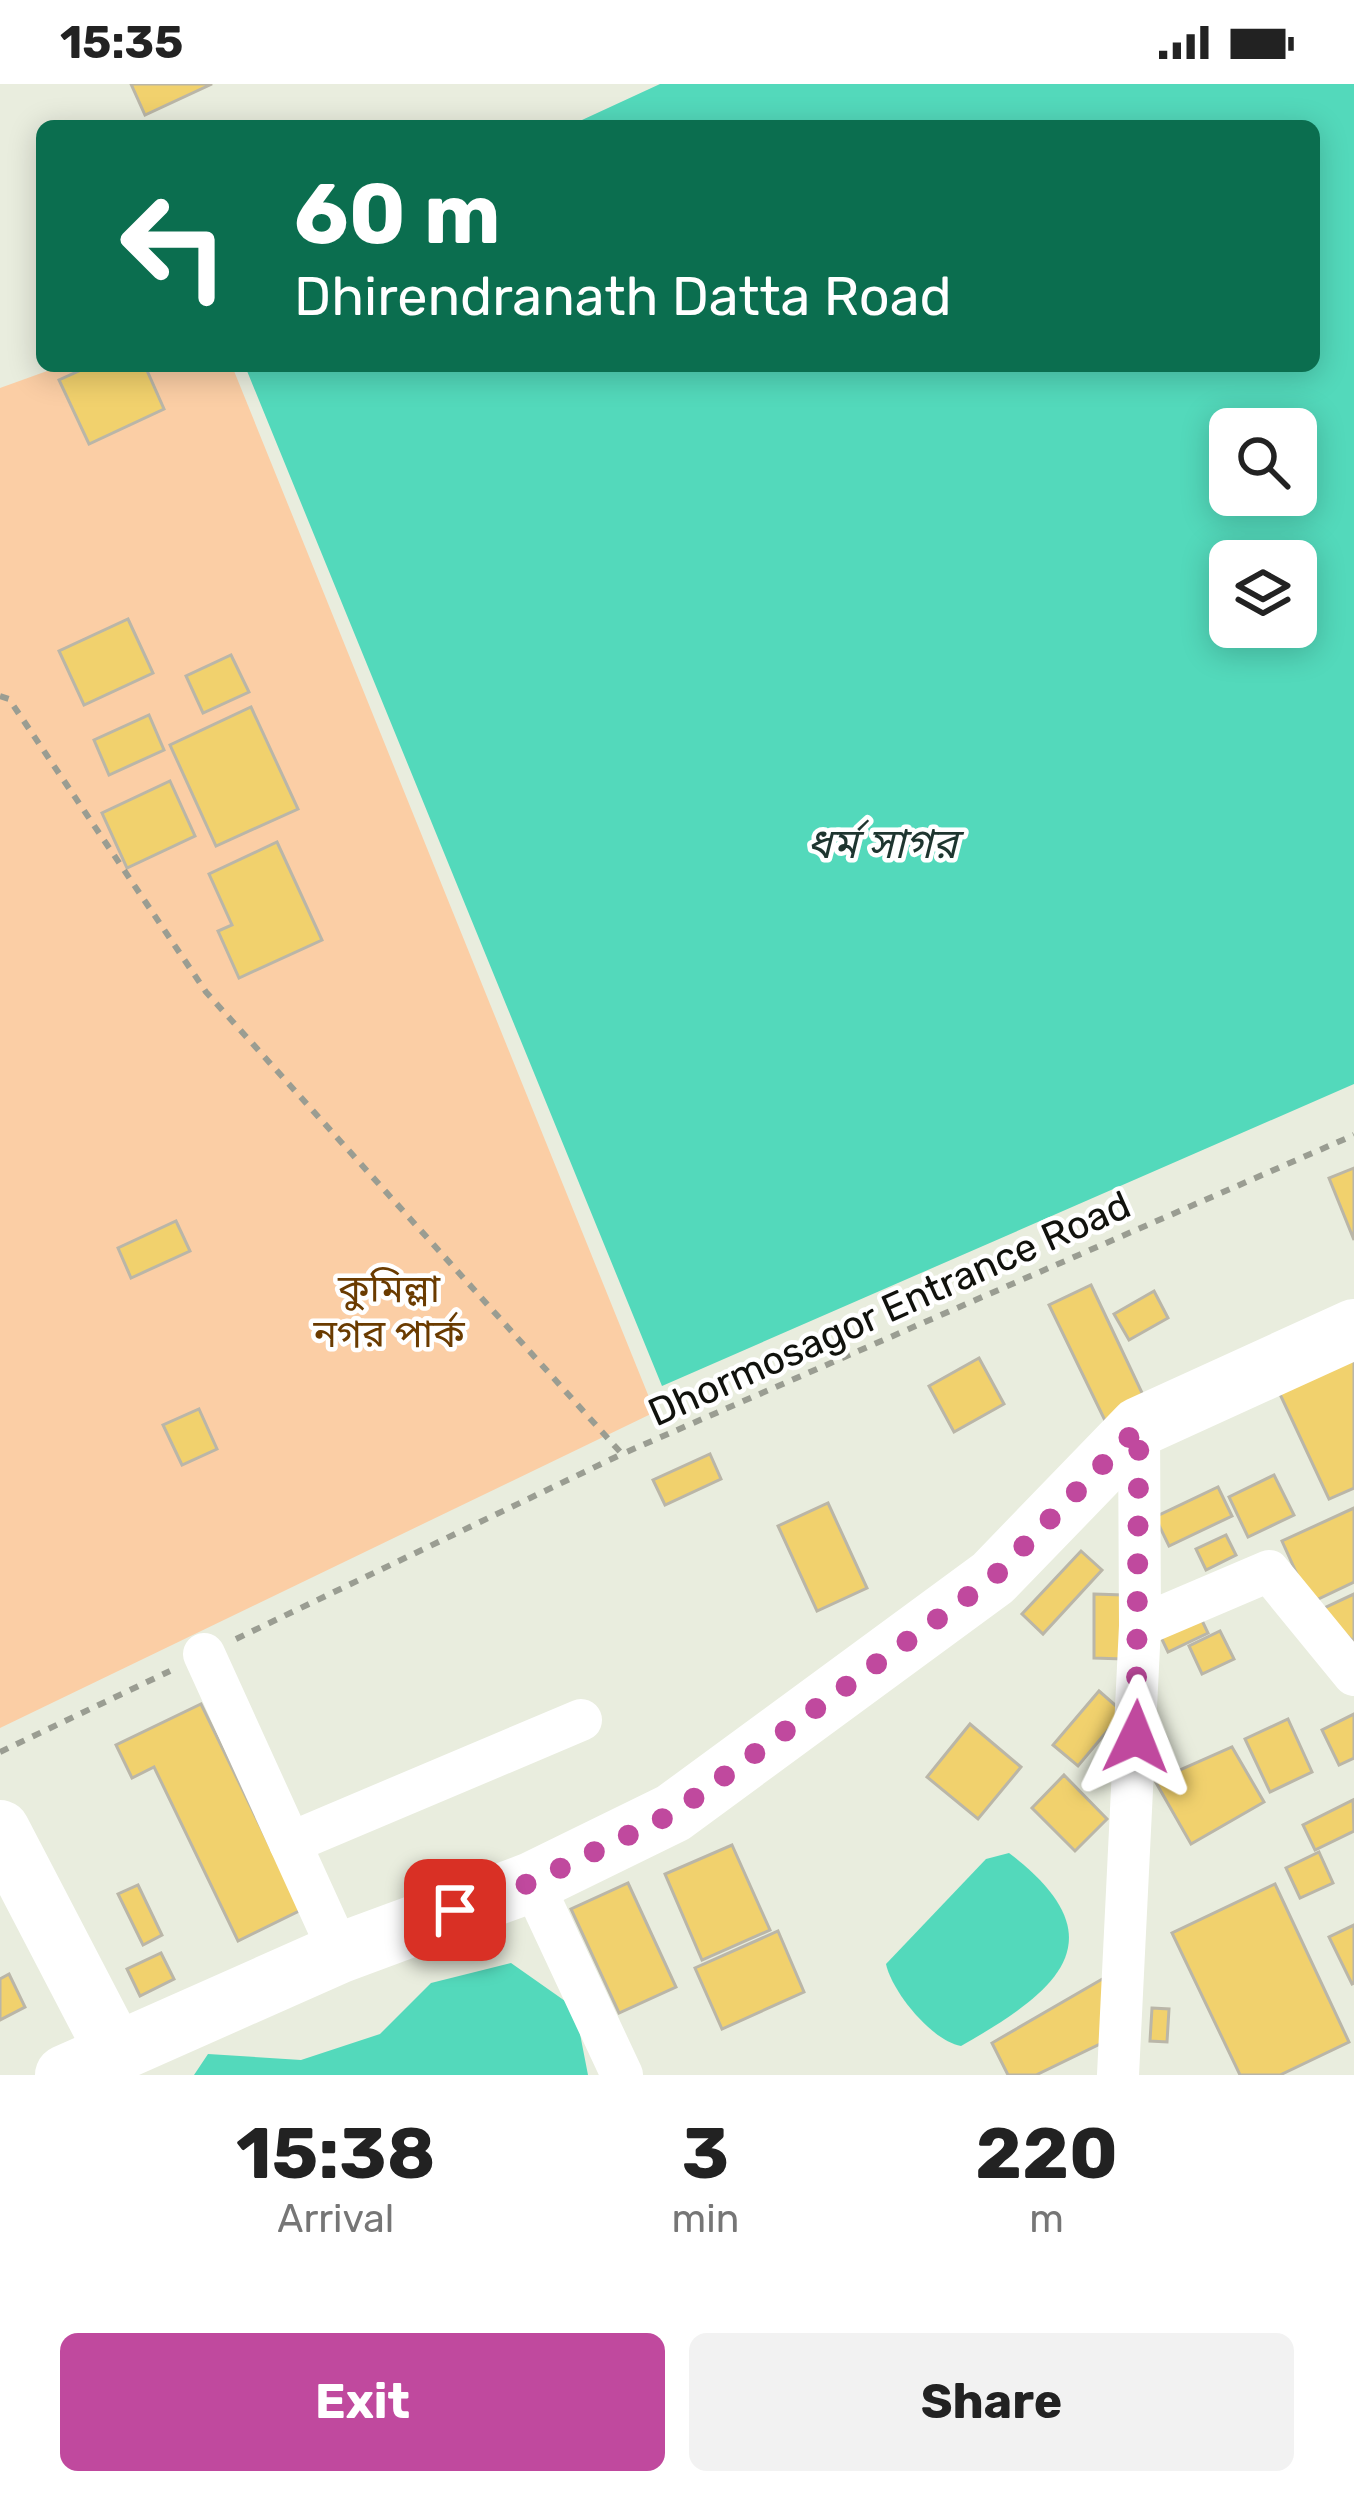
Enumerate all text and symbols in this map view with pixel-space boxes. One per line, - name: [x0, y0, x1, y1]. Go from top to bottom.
- text: 15:35: [60, 16, 183, 69]
- text: 60 m: [294, 164, 501, 264]
- icon: left: [96, 168, 252, 324]
- text: Dhirendranath Datta Road: [294, 265, 952, 329]
- map controls: [1209, 408, 1317, 648]
- button: search: [1209, 408, 1317, 516]
- button: layers: [1209, 540, 1317, 648]
- water label: ধর্ম সাগর: [807, 819, 964, 869]
- street label: Dhormosagor Entrance Road: [641, 1182, 1138, 1436]
- park label: কুমিল্লা নগর পার্ক: [312, 1266, 465, 1357]
- position arrow: [1073, 1674, 1199, 1800]
- pin: [404, 1859, 506, 1961]
- icon: arrive: [422, 1877, 488, 1943]
- text: 15:38: [236, 2111, 436, 2196]
- text: 3: [682, 2111, 729, 2196]
- text: 220: [975, 2111, 1118, 2196]
- text: Arrival: [277, 2196, 394, 2242]
- text: min: [672, 2196, 739, 2242]
- text: m: [1029, 2196, 1064, 2242]
- button: Exit: [60, 2333, 665, 2471]
- button: Share: [689, 2333, 1294, 2471]

